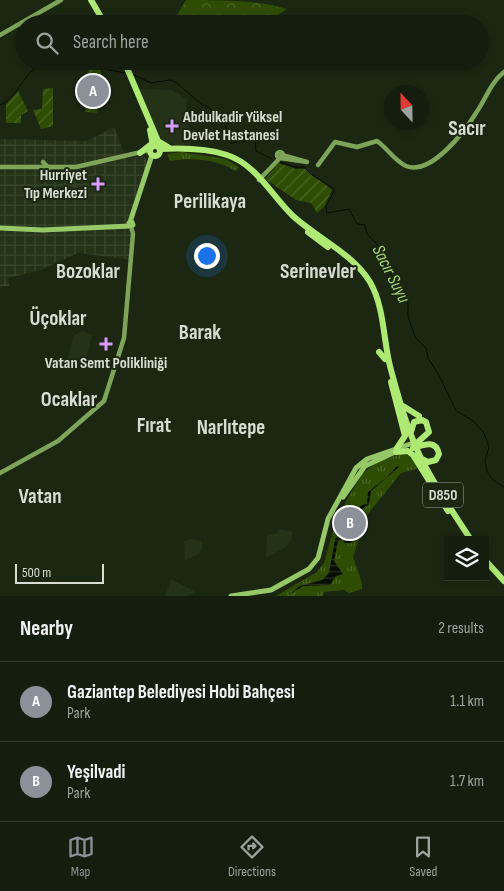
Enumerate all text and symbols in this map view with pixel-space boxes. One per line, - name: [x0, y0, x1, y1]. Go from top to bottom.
- search box: [15, 15, 489, 70]
- icon: search: [33, 29, 61, 57]
- text: Search here: [73, 31, 149, 54]
- pin: A: [77, 72, 109, 110]
- north arrow: [384, 85, 429, 130]
- place label: Abdulkadir Yüksel Devlet Hastanesi: [182, 108, 282, 145]
- district label: Sacır: [448, 116, 486, 141]
- marker: Abdulkadir Yüksel Devlet Hastanesi: [165, 119, 179, 133]
- place label: Hurriyet Tıp Merkezi: [24, 166, 87, 203]
- marker: Hurriyet Tıp Merkezi: [91, 177, 105, 191]
- district label: Perilikaya: [174, 189, 246, 214]
- water label: Sacır Suyu: [368, 242, 415, 307]
- your location: [194, 243, 220, 269]
- district label: Bozoklar: [56, 259, 121, 284]
- district label: Serinevler: [280, 259, 356, 284]
- district label: Üçoklar: [29, 306, 87, 331]
- district label: Barak: [179, 320, 221, 345]
- marker: Vatan Semt Polikliniği: [99, 337, 113, 351]
- place label: Vatan Semt Polikliniği: [45, 354, 167, 373]
- district label: Ocaklar: [41, 387, 98, 412]
- district label: Fırat: [137, 413, 171, 438]
- district label: Narlıtepe: [197, 415, 265, 440]
- road number: D850: [423, 482, 463, 508]
- district label: Vatan: [19, 484, 61, 509]
- pin: B: [334, 504, 366, 542]
- map controls: [444, 536, 489, 581]
- button: layers: [444, 536, 489, 581]
- scale bar: [15, 561, 104, 584]
- text: 500 m: [22, 564, 51, 581]
- text: Nearby: [20, 616, 73, 641]
- text: 2 results: [438, 619, 484, 638]
- text: Gaziantep Belediyesi Hobi Bahçesi: [67, 681, 295, 704]
- text: A: [32, 692, 40, 711]
- text: 1.1 km: [450, 692, 484, 711]
- text: Park: [67, 704, 90, 723]
- text: Yeşilvadi: [67, 761, 125, 784]
- text: B: [32, 772, 40, 791]
- text: 1.7 km: [450, 772, 484, 791]
- text: Park: [67, 784, 90, 803]
- tab: Map: [67, 833, 95, 880]
- tab: Directions: [228, 833, 276, 880]
- tab: Saved: [409, 833, 437, 880]

